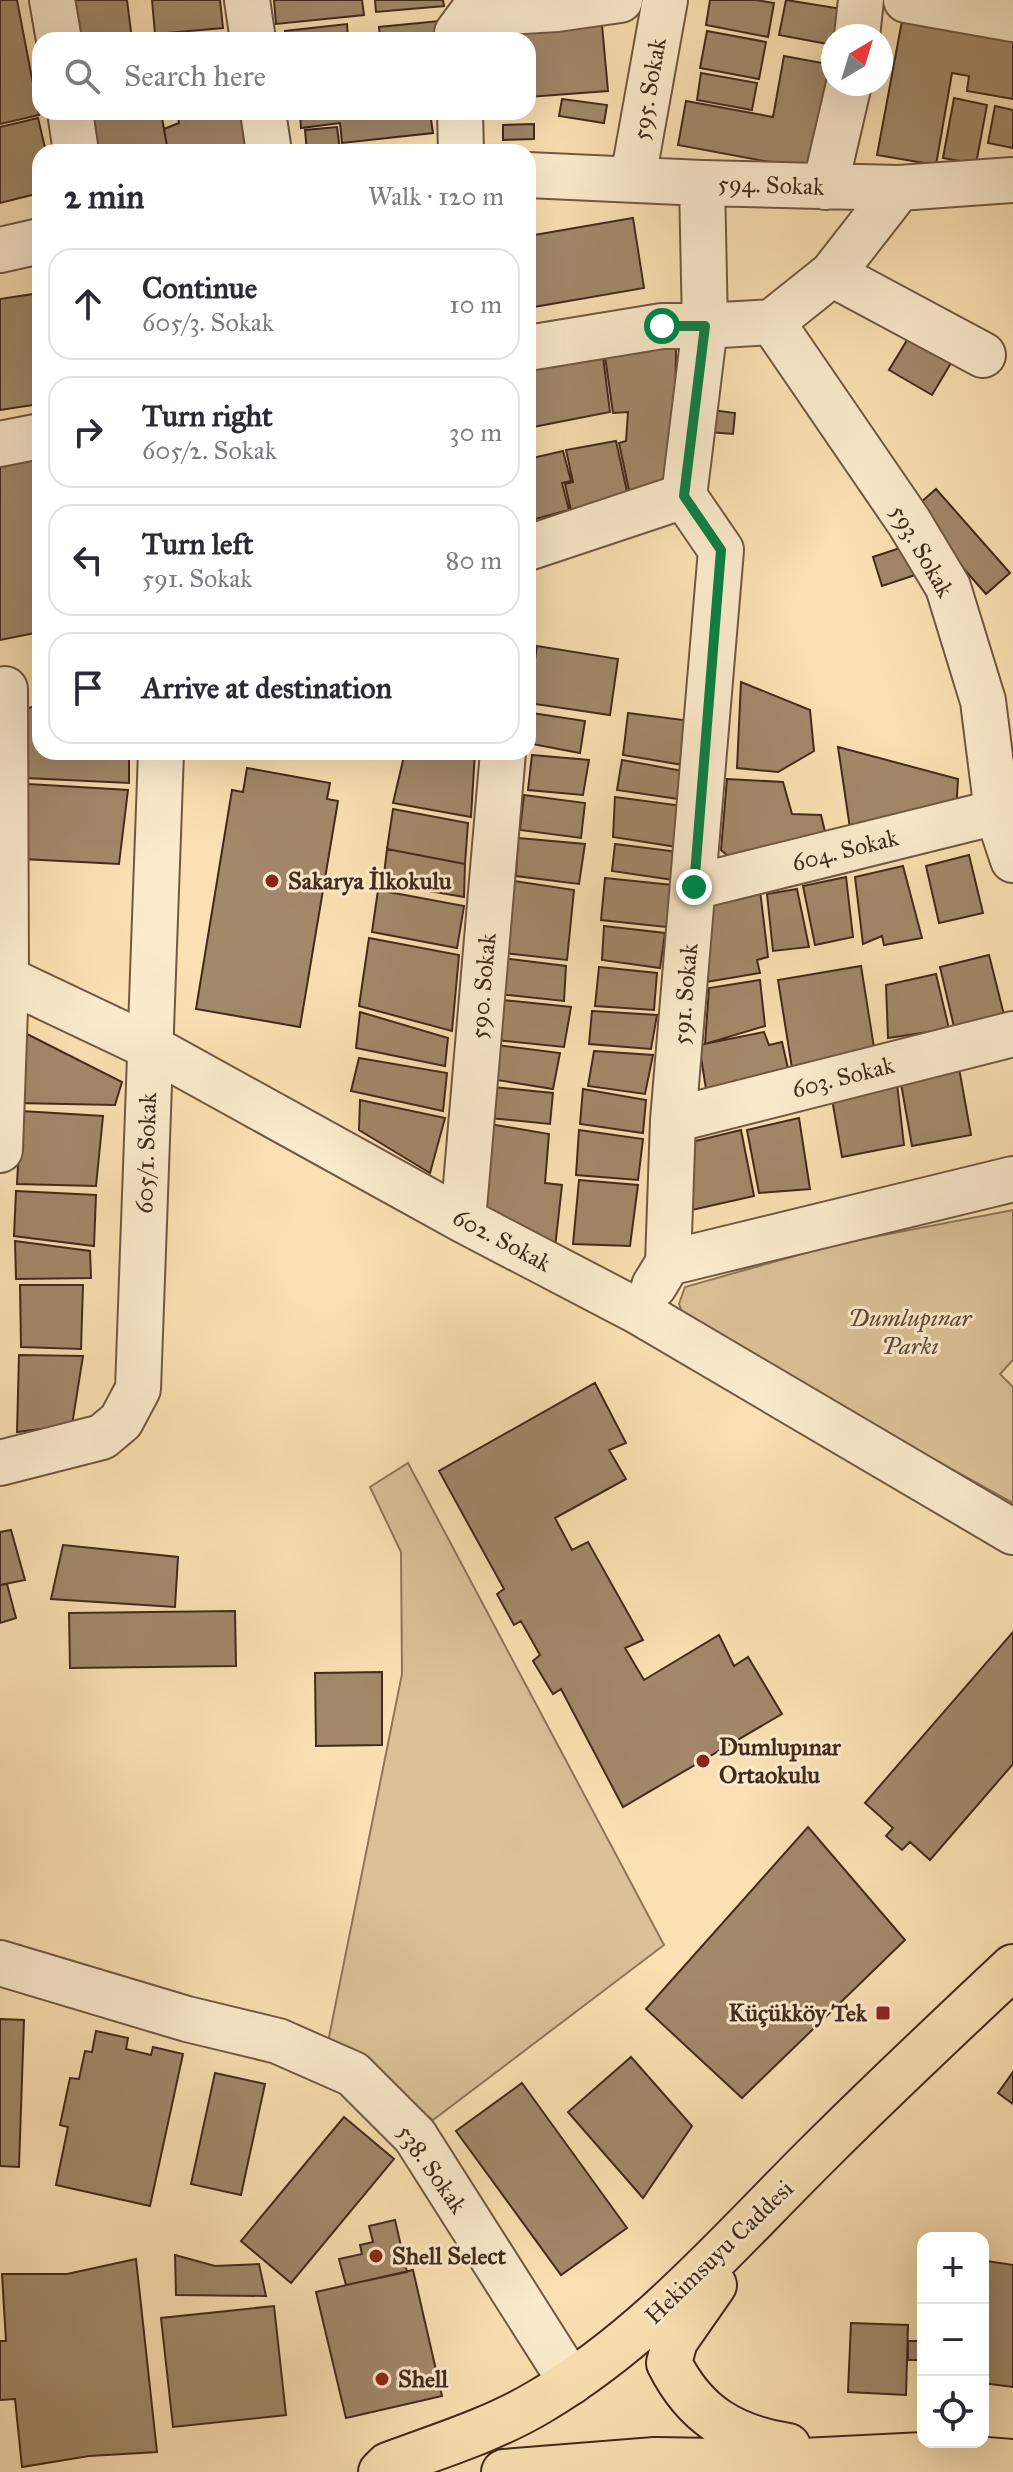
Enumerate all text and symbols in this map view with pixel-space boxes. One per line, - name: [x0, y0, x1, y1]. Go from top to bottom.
- north arrow: [821, 24, 893, 96]
- search box: [32, 32, 536, 120]
- street label: 595. Sokak: [625, 35, 673, 142]
- icon: search: [60, 54, 104, 98]
- text: Search here: [124, 58, 266, 94]
- street label: 594. Sokak: [717, 168, 826, 202]
- text: 2 min: [64, 176, 144, 217]
- text: Walk · 120 m: [368, 180, 504, 212]
- text: Continue: [142, 270, 257, 306]
- icon: ahead: [66, 282, 110, 326]
- text: 10 m: [449, 288, 502, 320]
- text: 605/3. Sokak: [142, 306, 274, 338]
- route start: [644, 308, 680, 344]
- text: Turn right: [142, 398, 273, 434]
- icon: right: [66, 410, 110, 454]
- text: 30 m: [449, 416, 502, 448]
- text: 605/2. Sokak: [142, 434, 277, 466]
- street label: 593. Sokak: [883, 499, 961, 603]
- text: Turn left: [142, 526, 253, 562]
- icon: left: [66, 538, 110, 582]
- text: 80 m: [446, 544, 502, 576]
- text: 591. Sokak: [142, 562, 252, 594]
- icon: arrive: [66, 666, 110, 710]
- text: Arrive at destination: [142, 670, 392, 706]
- street label: 604. Sokak: [789, 822, 902, 878]
- place label: Sakarya İlkokulu: [288, 866, 452, 896]
- route end: [676, 869, 712, 905]
- marker: Sakarya İlkokulu: [263, 872, 281, 890]
- street label: 590. Sokak: [463, 931, 503, 1040]
- street label: 591. Sokak: [666, 941, 704, 1046]
- street label: 603. Sokak: [789, 1050, 898, 1104]
- street label: 605/1. Sokak: [129, 1091, 163, 1214]
- street label: 602. Sokak: [448, 1202, 557, 1279]
- park label: Dumlupınar Parkı: [848, 1303, 974, 1361]
- place label: Dumlupınar Ortaokulu: [719, 1732, 842, 1790]
- marker: Dumlupınar Ortaokulu: [694, 1752, 712, 1770]
- place label: Küçükköy Tek: [729, 1998, 868, 2028]
- marker: Küçükköy Tek: [874, 2004, 892, 2022]
- street label: 538. Sokak: [390, 2119, 474, 2220]
- street label: Hekimsuyu Caddesi: [638, 2173, 800, 2330]
- map controls: [917, 2232, 989, 2448]
- button: +: [917, 2232, 989, 2304]
- place label: Shell Select: [392, 2241, 507, 2271]
- marker: Shell Select: [367, 2247, 385, 2265]
- button: −: [917, 2304, 989, 2376]
- place label: Shell: [398, 2364, 449, 2394]
- marker: Shell: [373, 2370, 391, 2388]
- button: locate: [917, 2376, 989, 2448]

